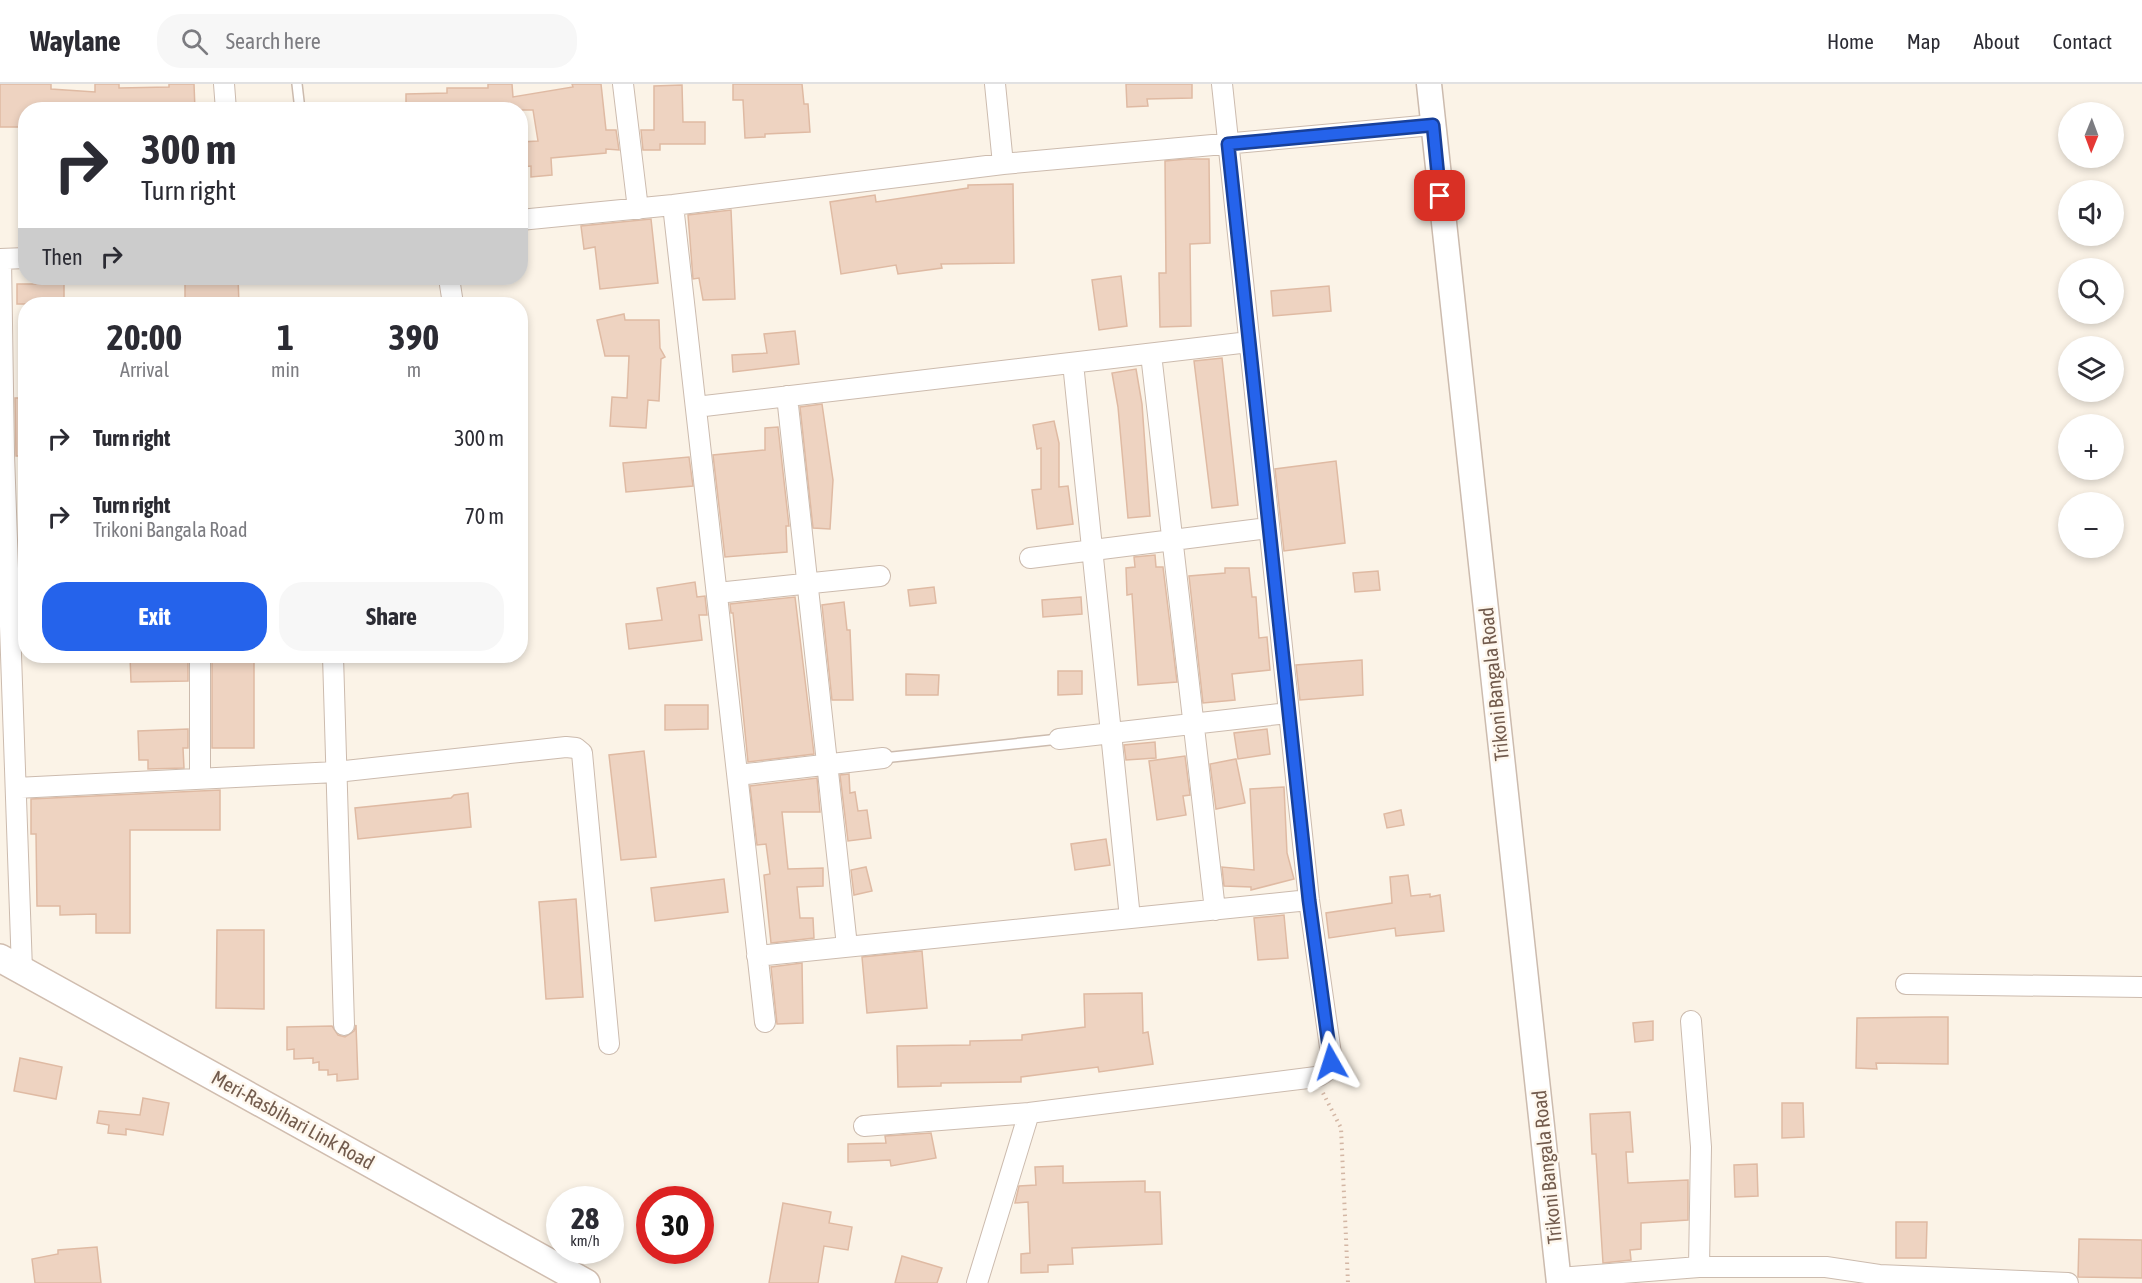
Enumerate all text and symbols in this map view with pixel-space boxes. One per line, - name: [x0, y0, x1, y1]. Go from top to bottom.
- search box: [157, 14, 577, 68]
- text: Waylane: [30, 25, 121, 57]
- icon: search: [178, 25, 211, 58]
- text: Search here: [226, 28, 321, 54]
- text: Home: [1827, 29, 1874, 53]
- text: Map: [1907, 29, 1941, 53]
- text: About: [1974, 29, 2020, 53]
- text: Contact: [2053, 29, 2112, 53]
- north arrow: [2058, 102, 2124, 168]
- map controls: [2058, 102, 2124, 558]
- text: 300 m: [141, 125, 236, 173]
- icon: right: [42, 126, 120, 204]
- pin: [1414, 170, 1465, 221]
- text: Turn right: [141, 175, 236, 206]
- icon: arrive: [1423, 179, 1456, 212]
- button: sound: [2058, 180, 2124, 246]
- icon: right: [95, 240, 128, 273]
- text: Then: [42, 244, 83, 270]
- button: search: [2058, 258, 2124, 324]
- text: 20:00: [107, 316, 182, 358]
- text: 1: [277, 316, 294, 358]
- text: 390: [388, 316, 439, 358]
- button: layers: [2058, 336, 2124, 402]
- text: Arrival: [120, 358, 169, 381]
- text: min: [271, 358, 300, 381]
- text: m: [407, 358, 421, 381]
- button: +: [2058, 414, 2124, 480]
- icon: right: [42, 422, 75, 455]
- text: Turn right: [93, 425, 170, 451]
- text: 300 m: [454, 425, 504, 451]
- text: Turn right: [93, 492, 170, 518]
- button: −: [2058, 492, 2124, 558]
- icon: right: [42, 500, 75, 533]
- text: 70 m: [464, 503, 504, 529]
- text: Trikoni Bangala Road: [93, 518, 247, 541]
- button: Exit: [42, 582, 267, 651]
- button: Share: [279, 582, 504, 651]
- street label: Trikoni Bangala Road: [1474, 606, 1513, 762]
- position arrow: [1299, 1030, 1363, 1094]
- street label: Meri-Rasbihari Link Road: [208, 1065, 379, 1174]
- street label: Trikoni Bangala Road: [1527, 1089, 1566, 1245]
- speed limit sign: 30: [636, 1186, 714, 1264]
- text: 28: [571, 1201, 599, 1235]
- text: km/h: [570, 1232, 600, 1249]

